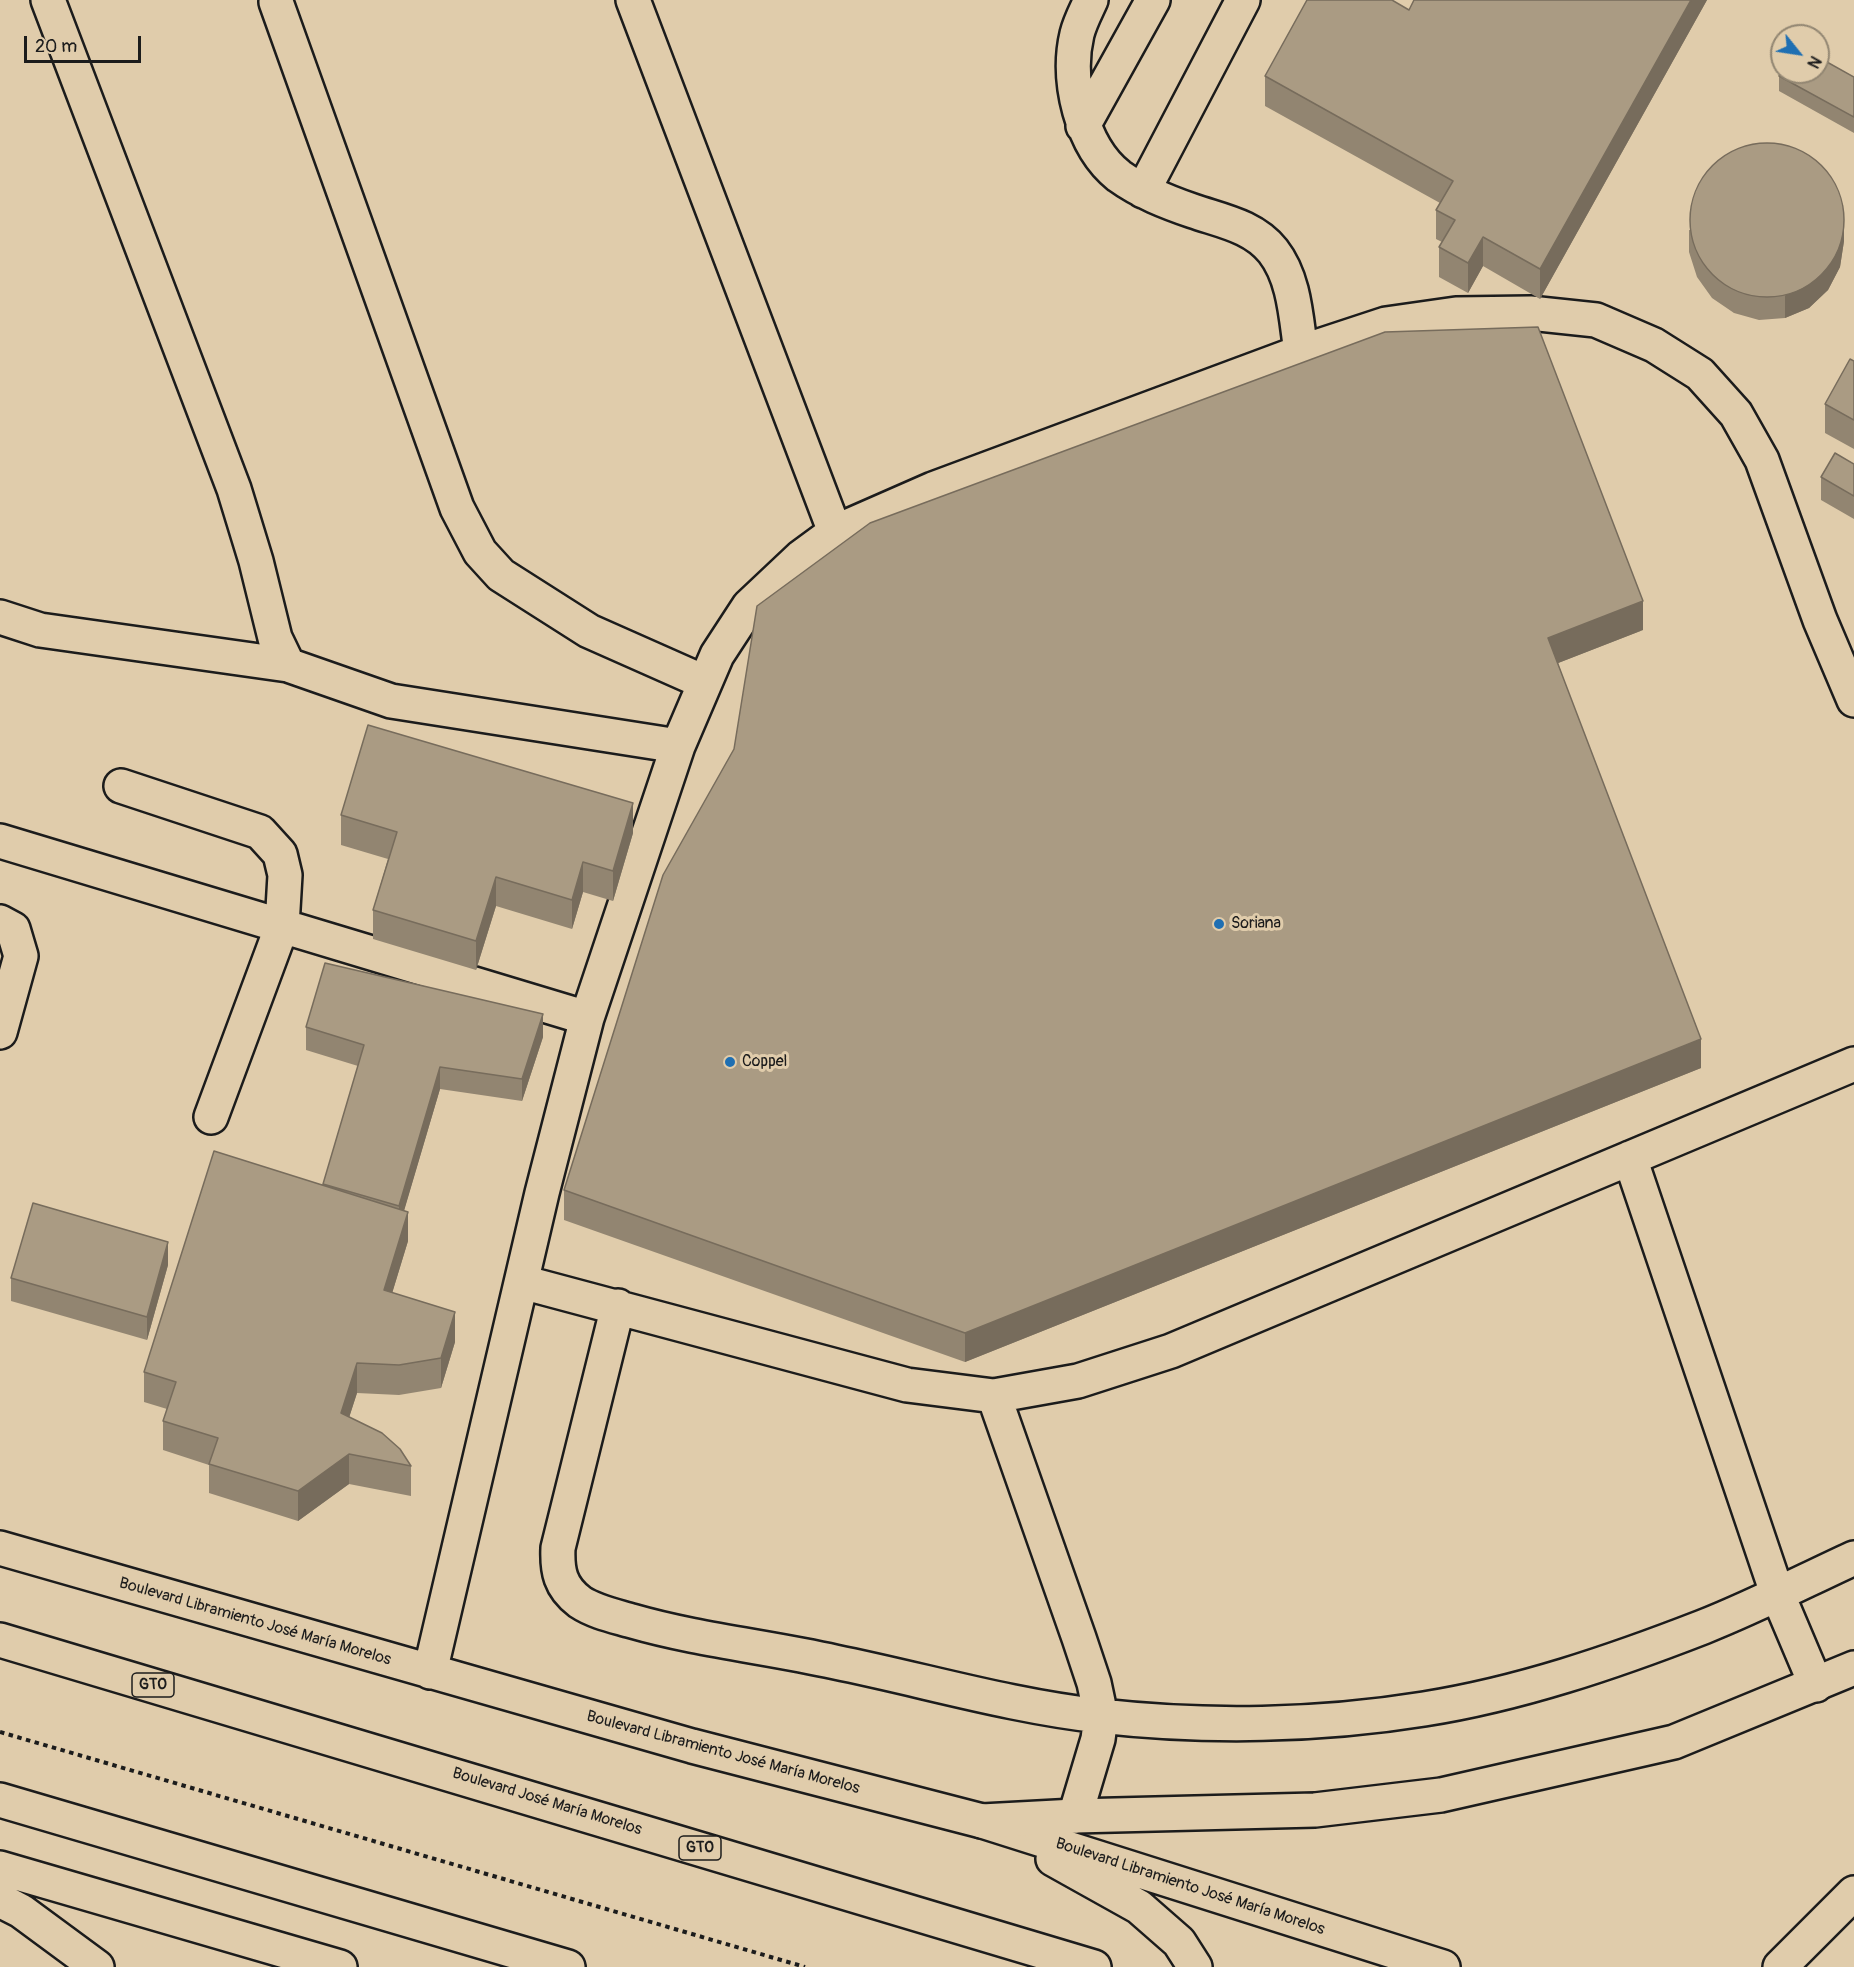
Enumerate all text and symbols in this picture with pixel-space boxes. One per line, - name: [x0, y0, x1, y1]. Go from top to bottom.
- scale bar: [27, 24, 144, 62]
- north arrow: [1770, 24, 1830, 84]
- text: 20 m: [35, 35, 77, 58]
- text: N: [1802, 52, 1825, 72]
- place label: Soriana: [1231, 914, 1281, 934]
- marker: Soriana: [1212, 917, 1226, 931]
- place label: Coppel: [742, 1052, 787, 1072]
- marker: Coppel: [723, 1055, 737, 1069]
- street label: Boulevard Libramiento José María Morelos: [117, 1574, 393, 1670]
- road number: GTO: [132, 1673, 174, 1697]
- street label: Boulevard Libramiento José María Morelos: [584, 1707, 862, 1799]
- street label: Boulevard José María Morelos: [450, 1764, 644, 1840]
- street label: Boulevard Libramiento José María Morelos: [1053, 1834, 1327, 1940]
- road number: GTO: [679, 1836, 721, 1860]

